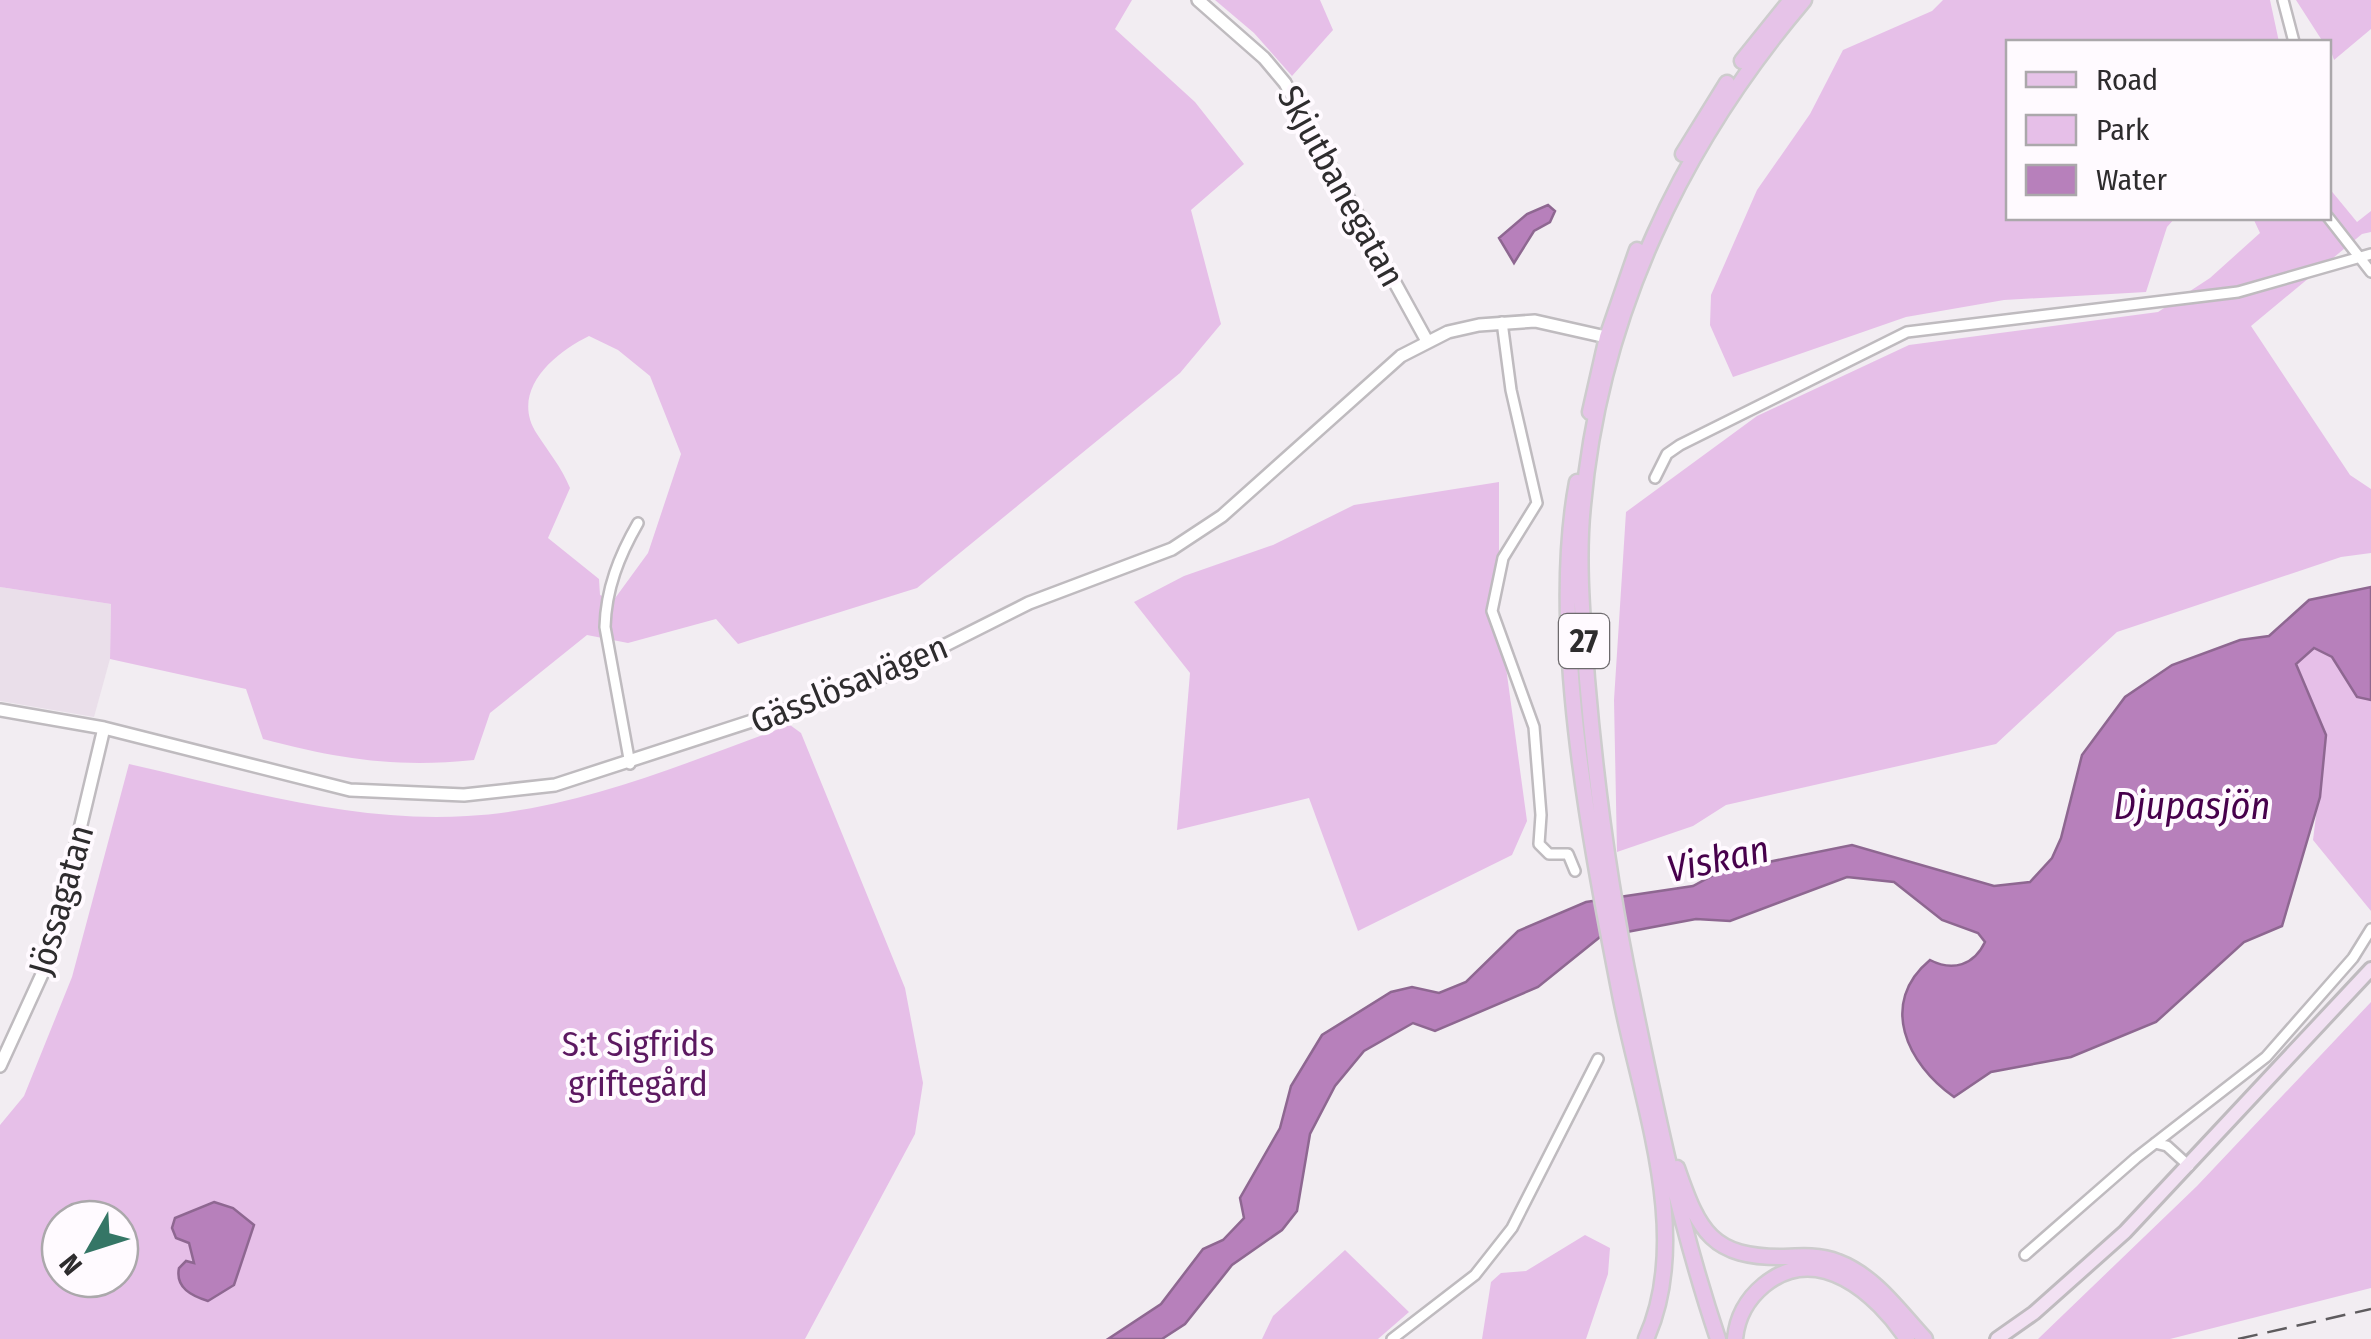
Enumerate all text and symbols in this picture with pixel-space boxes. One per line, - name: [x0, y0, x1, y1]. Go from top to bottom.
- legend: [2006, 40, 2331, 220]
- text: Road: [2096, 62, 2158, 98]
- street label: Skjutbanegatan: [1269, 78, 1413, 294]
- text: Park: [2096, 112, 2149, 148]
- text: Water: [2096, 162, 2167, 198]
- road number: 27: [1559, 614, 1609, 668]
- street label: Gässlösavägen: [744, 625, 954, 743]
- water label: Djupasjön: [2114, 783, 2270, 829]
- street label: Jössagatan: [20, 820, 102, 980]
- water label: Viskan: [1663, 826, 1773, 892]
- park label: S:t Sigfrids griftegård: [562, 1023, 714, 1105]
- north arrow: [40, 1199, 140, 1299]
- text: N: [53, 1248, 89, 1281]

